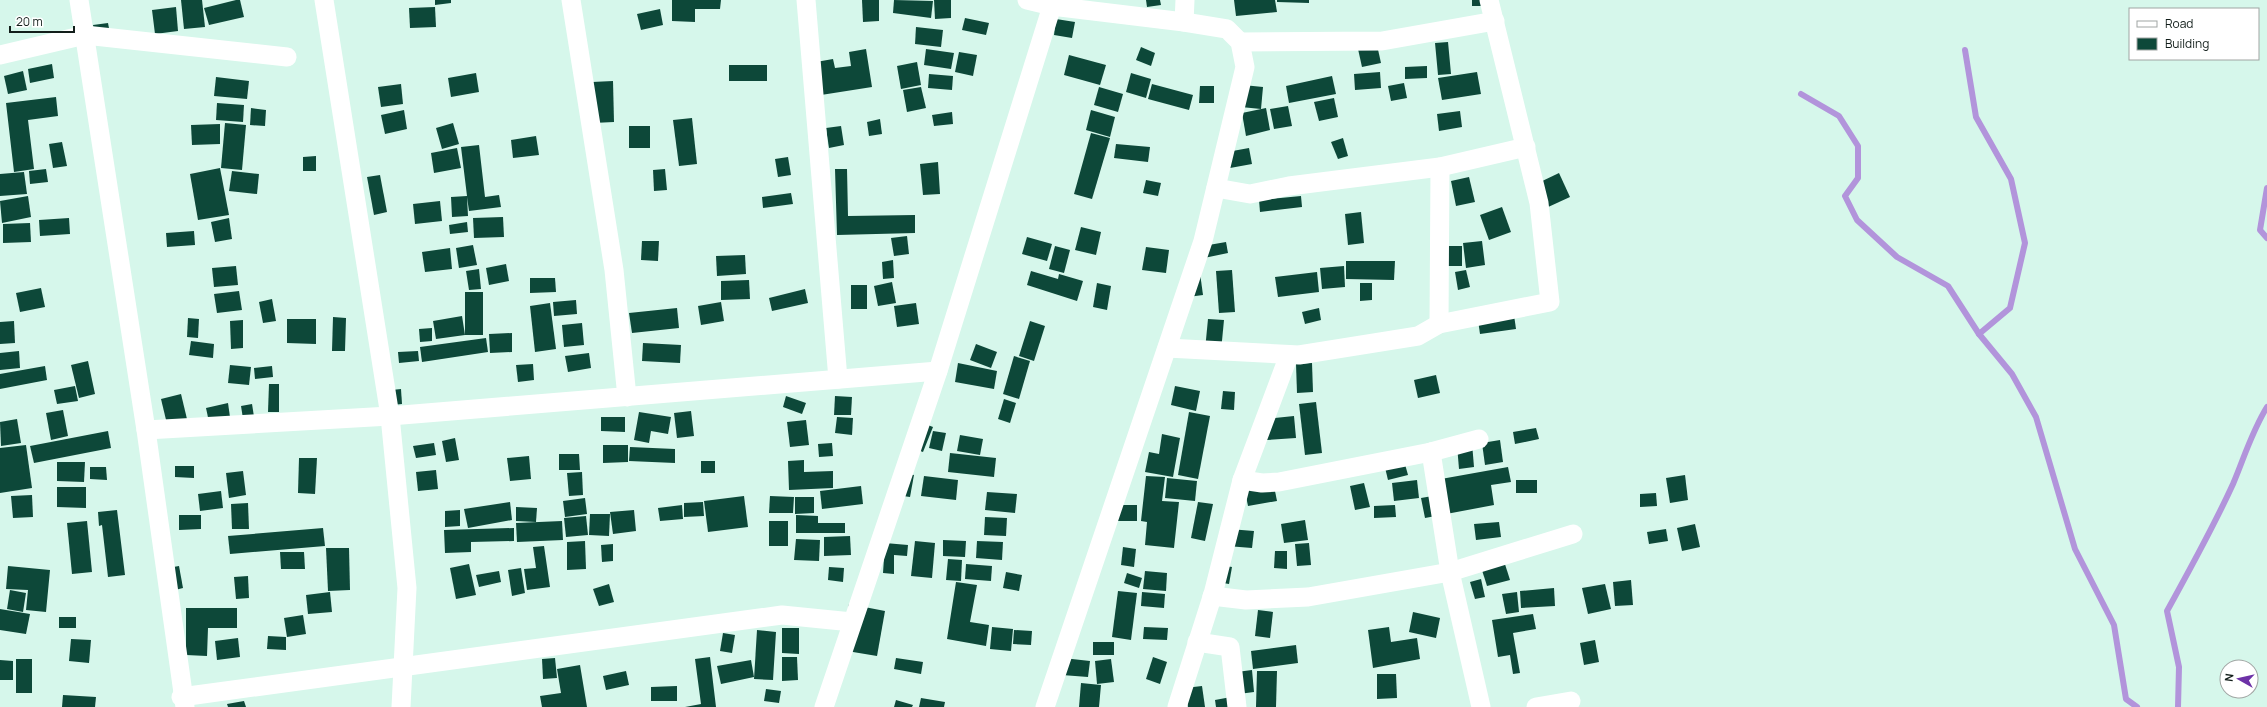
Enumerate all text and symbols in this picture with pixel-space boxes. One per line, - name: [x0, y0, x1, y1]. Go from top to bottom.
- scale bar: [10, 8, 74, 34]
- legend: [2129, 8, 2259, 60]
- text: 20 m: [16, 13, 43, 30]
- text: Road: [2165, 15, 2193, 32]
- text: Building: [2165, 35, 2209, 52]
- north arrow: [2219, 659, 2259, 699]
- text: N: [2221, 672, 2237, 682]

